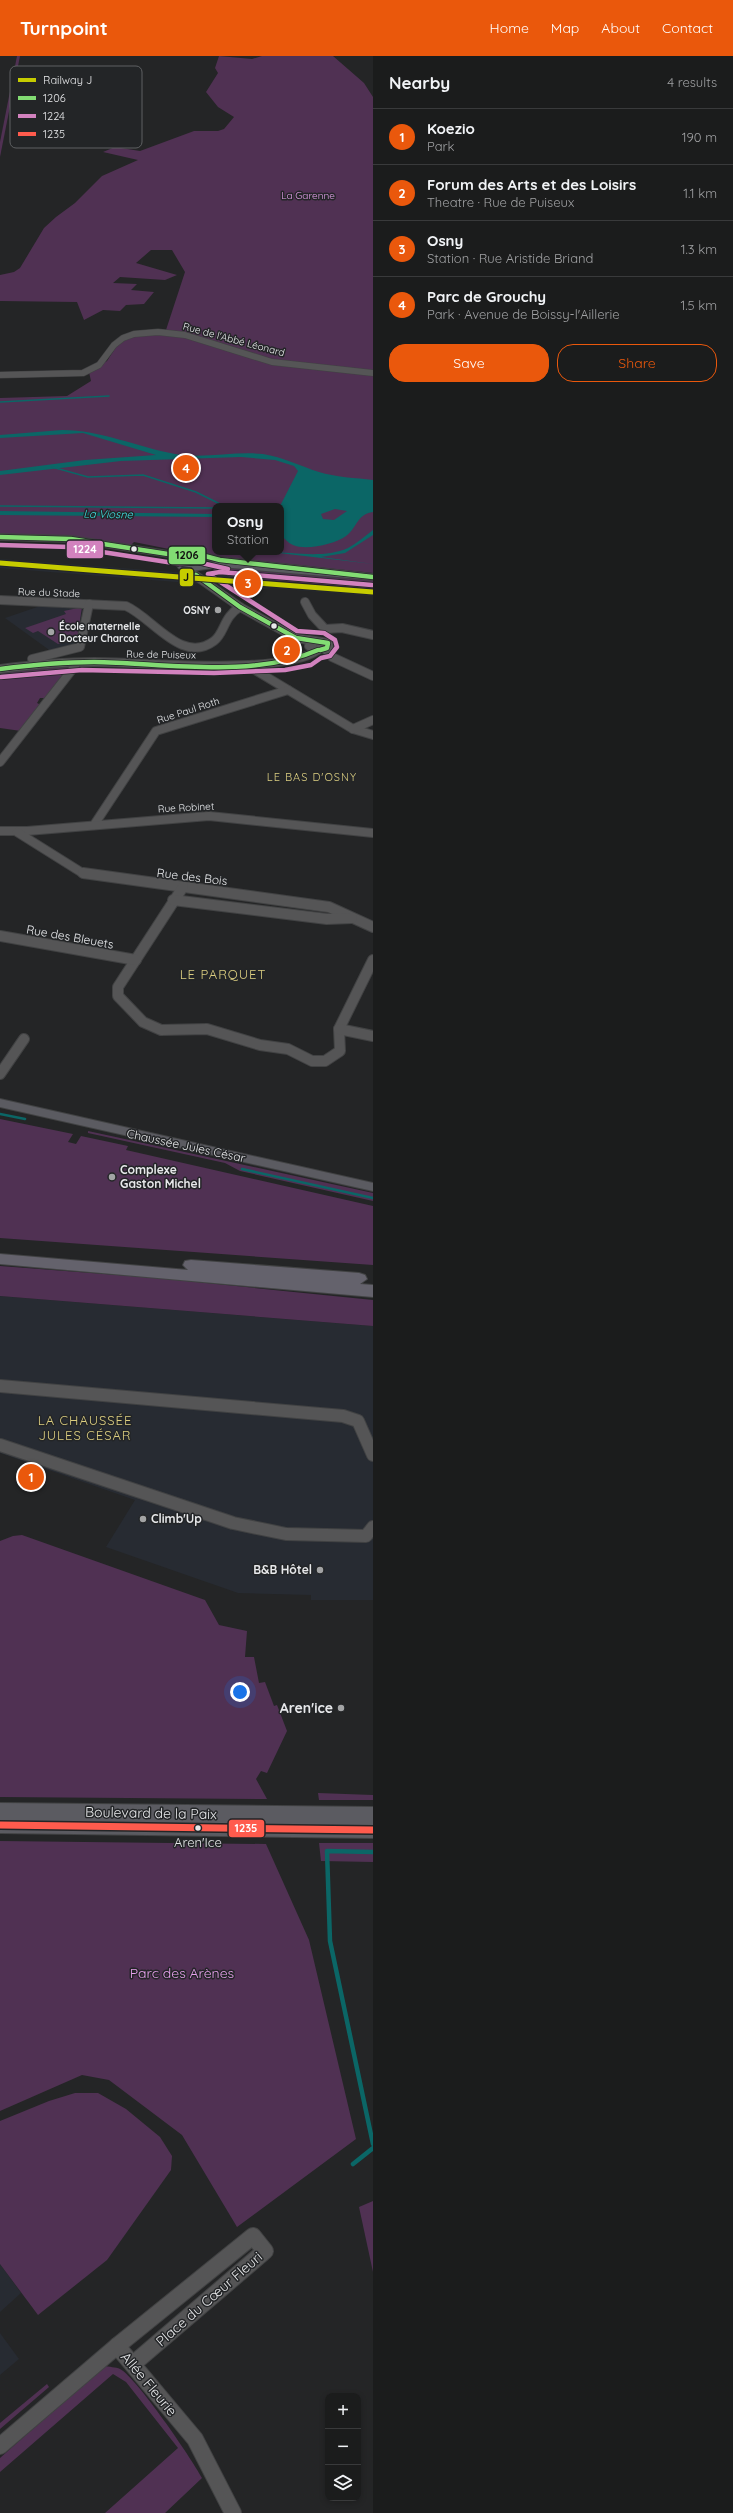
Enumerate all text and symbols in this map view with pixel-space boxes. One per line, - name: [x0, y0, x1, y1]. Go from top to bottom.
- text: Turnpoint: [20, 16, 108, 40]
- text: Home: [490, 19, 529, 37]
- text: Map: [551, 19, 579, 37]
- text: About: [601, 19, 640, 37]
- text: Contact: [662, 19, 713, 37]
- legend: [10, 66, 142, 148]
- text: Nearby: [389, 72, 450, 93]
- text: Railway J: [43, 73, 92, 87]
- text: 4 results: [667, 74, 717, 90]
- text: 1206: [43, 91, 66, 105]
- text: 1224: [43, 109, 65, 123]
- text: Koezio: [427, 119, 475, 138]
- text: 1235: [43, 127, 65, 141]
- text: 1: [399, 129, 405, 145]
- text: 190 m: [682, 129, 717, 145]
- text: Park: [427, 138, 455, 154]
- text: Forum des Arts et des Loisirs: [427, 175, 636, 194]
- text: 2: [398, 185, 406, 201]
- text: 1.1 km: [683, 185, 717, 201]
- park label: La Garenne: [281, 189, 335, 202]
- text: Theatre · Rue de Puiseux: [427, 194, 574, 210]
- text: Osny: [427, 231, 463, 250]
- text: 3: [399, 241, 405, 257]
- text: 1.3 km: [681, 241, 717, 257]
- text: Station · Rue Aristide Briand: [427, 250, 593, 266]
- text: Parc de Grouchy: [427, 287, 546, 306]
- text: 4: [398, 297, 406, 313]
- text: 1.5 km: [680, 297, 717, 313]
- text: Park · Avenue de Boissy-l'Aillerie: [427, 306, 620, 322]
- street label: Rue de l'Abbé Léonard: [182, 320, 286, 359]
- button: Save: [389, 344, 549, 382]
- button: Share: [557, 344, 717, 382]
- pin: 4: [173, 453, 199, 483]
- popup: [212, 503, 284, 555]
- water label: La Viosne: [83, 507, 134, 521]
- text: Osny: [227, 512, 263, 531]
- text: Station: [227, 531, 269, 547]
- line badge: 1224: [66, 540, 104, 559]
- text: 1224: [73, 542, 97, 556]
- unlabelled marker: [129, 544, 139, 554]
- line badge: 1206: [168, 546, 206, 565]
- text: 1206: [175, 548, 199, 562]
- line badge: J: [179, 568, 194, 587]
- pin: 3: [235, 568, 261, 598]
- text: J: [183, 570, 189, 584]
- street label: Rue du Stade: [18, 585, 81, 600]
- place label: OSNY: [183, 604, 210, 617]
- marker: OSNY: [213, 605, 223, 615]
- place label: École maternelle Docteur Charcot: [59, 620, 140, 645]
- unlabelled marker: [269, 621, 279, 631]
- marker: École maternelle Docteur Charcot: [46, 627, 56, 637]
- pin: 2: [274, 635, 300, 665]
- street label: Rue de Puiseux: [126, 647, 196, 662]
- street label: Rue Paul Roth: [155, 694, 221, 727]
- district label: LE BAS D'OSNY: [267, 770, 357, 784]
- street label: Rue Robinet: [158, 800, 215, 815]
- street label: Rue des Bois: [156, 865, 229, 888]
- street label: Rue des Bleuets: [25, 921, 115, 952]
- district label: LE PARQUET: [180, 966, 266, 982]
- street label: Chaussée Jules César: [125, 1126, 247, 1166]
- place label: Complexe Gaston Michel: [120, 1162, 201, 1191]
- marker: Complexe Gaston Michel: [107, 1172, 117, 1182]
- district label: LA CHAUSSÉE JULES CÉSAR: [38, 1412, 132, 1443]
- pin: 1: [18, 1462, 44, 1492]
- place label: Climb'Up: [151, 1511, 202, 1526]
- marker: Climb'Up: [138, 1514, 148, 1524]
- place label: B&B Hôtel: [253, 1562, 312, 1577]
- marker: B&B Hôtel: [315, 1565, 325, 1575]
- your location: [230, 1682, 250, 1702]
- place label: Aren'ice: [280, 1699, 333, 1717]
- marker: Aren'ice: [336, 1703, 346, 1713]
- street label: Boulevard de la Paix: [85, 1803, 217, 1823]
- line badge: 1235: [228, 1819, 265, 1838]
- text: 1235: [235, 1821, 257, 1835]
- marker: Aren'Ice: [193, 1823, 203, 1833]
- place label: Aren'Ice: [174, 1834, 222, 1850]
- park label: Parc des Arènes: [130, 1964, 234, 1982]
- street label: Place du Cœur Fleuri: [152, 2248, 266, 2350]
- street label: Allée Fleurie: [117, 2348, 181, 2420]
- map controls: [325, 2393, 361, 2501]
- button: +: [325, 2393, 361, 2429]
- button: −: [325, 2429, 361, 2465]
- button: layers: [325, 2465, 361, 2501]

